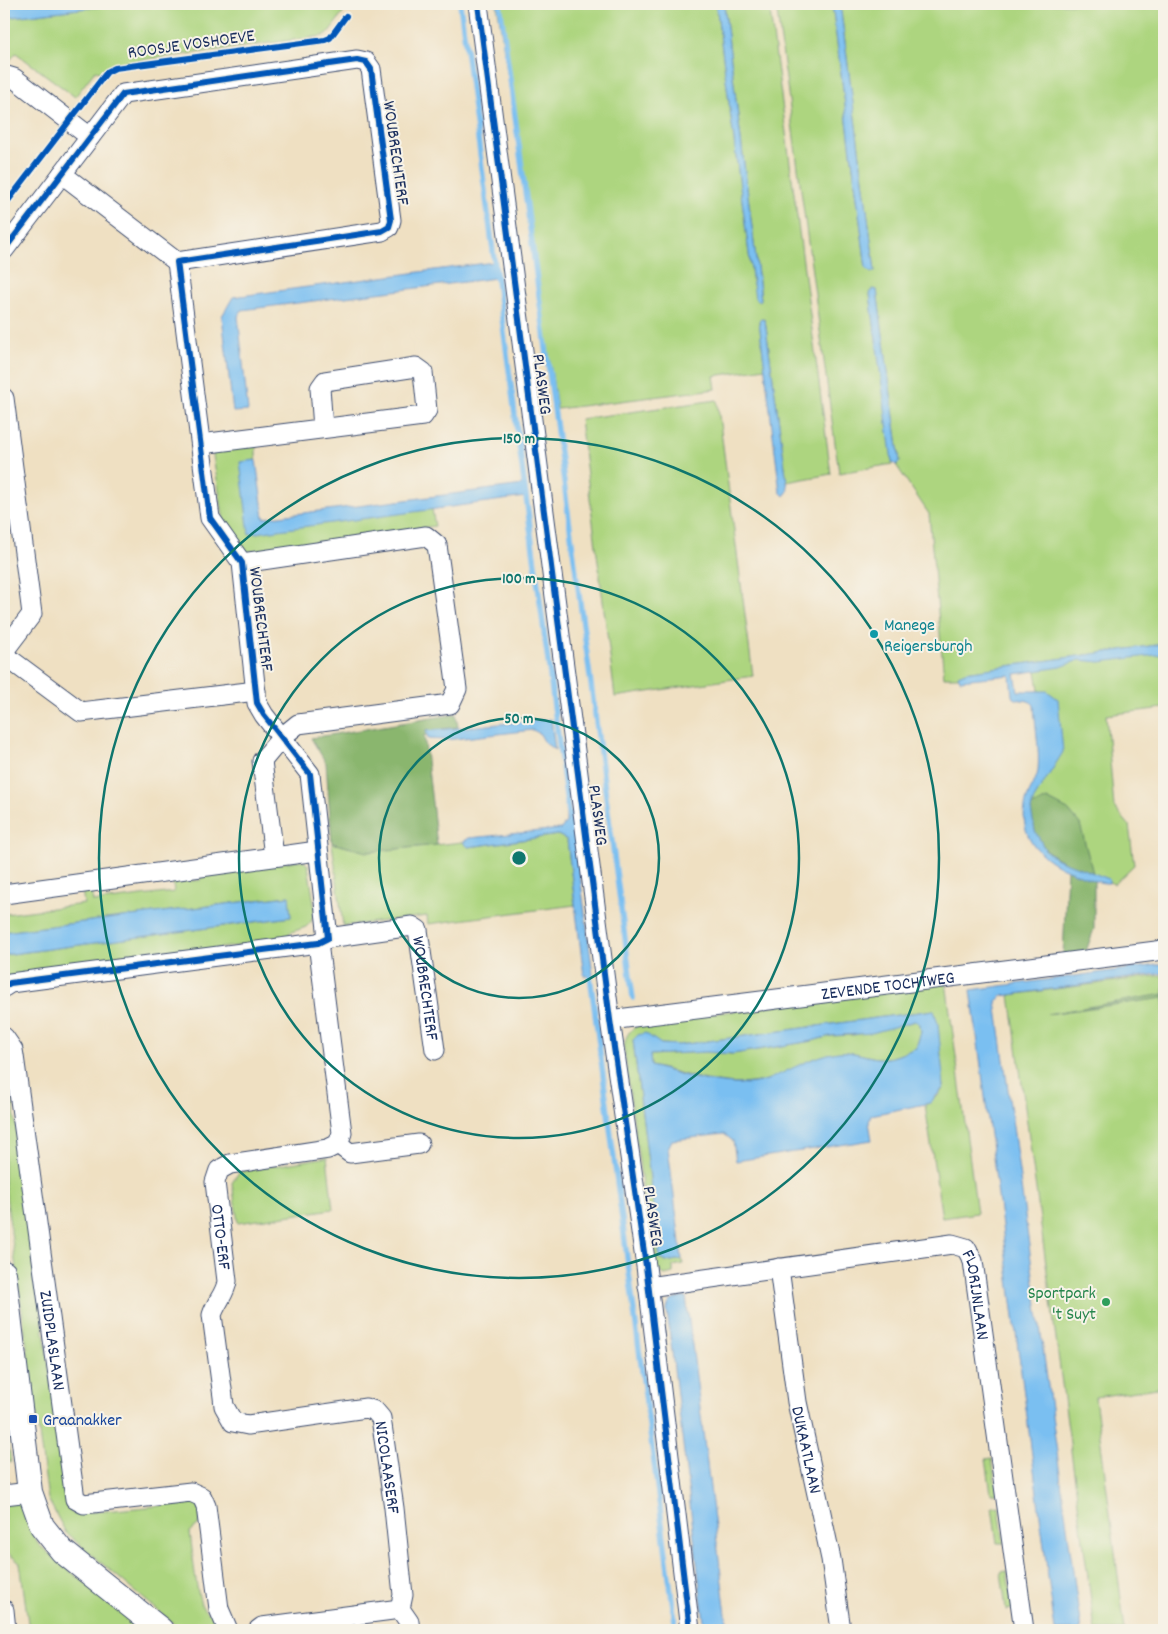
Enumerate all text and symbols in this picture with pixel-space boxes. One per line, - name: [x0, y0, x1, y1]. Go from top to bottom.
- street label: ROOSJE VOSHOEVE: [126, 24, 256, 67]
- street label: WOUBRECHTERF: [375, 100, 414, 207]
- street label: PLASWEG: [524, 353, 557, 416]
- text: 150 m: [503, 429, 535, 451]
- street label: WOUBRECHTERF: [241, 566, 278, 673]
- text: 100 m: [502, 569, 536, 591]
- place label: Manege Reigersburgh: [884, 614, 972, 660]
- marker: Manege Reigersburgh: [868, 628, 880, 640]
- text: 50 m: [505, 709, 533, 731]
- street label: PLASWEG: [580, 784, 613, 847]
- centre of rings: [510, 849, 528, 867]
- street label: WOUBRECHTERF: [404, 935, 444, 1043]
- street label: ZEVENDE TOCHTWEG: [820, 967, 956, 1008]
- street label: PLASWEG: [635, 1184, 668, 1248]
- street label: OTTO-ERF: [203, 1203, 236, 1272]
- street label: FLORIJNLAAN: [954, 1246, 994, 1342]
- place label: Sportpark 't Suyt: [1028, 1282, 1096, 1328]
- street label: ZUIDPLASLAAN: [31, 1289, 70, 1392]
- marker: Sportpark 't Suyt: [1100, 1296, 1112, 1308]
- street label: DUKAATLAAN: [783, 1404, 827, 1496]
- place label: Graanakker: [43, 1409, 122, 1434]
- marker: Graanakker: [27, 1413, 39, 1425]
- street label: NICOLAASERF: [367, 1420, 405, 1515]

